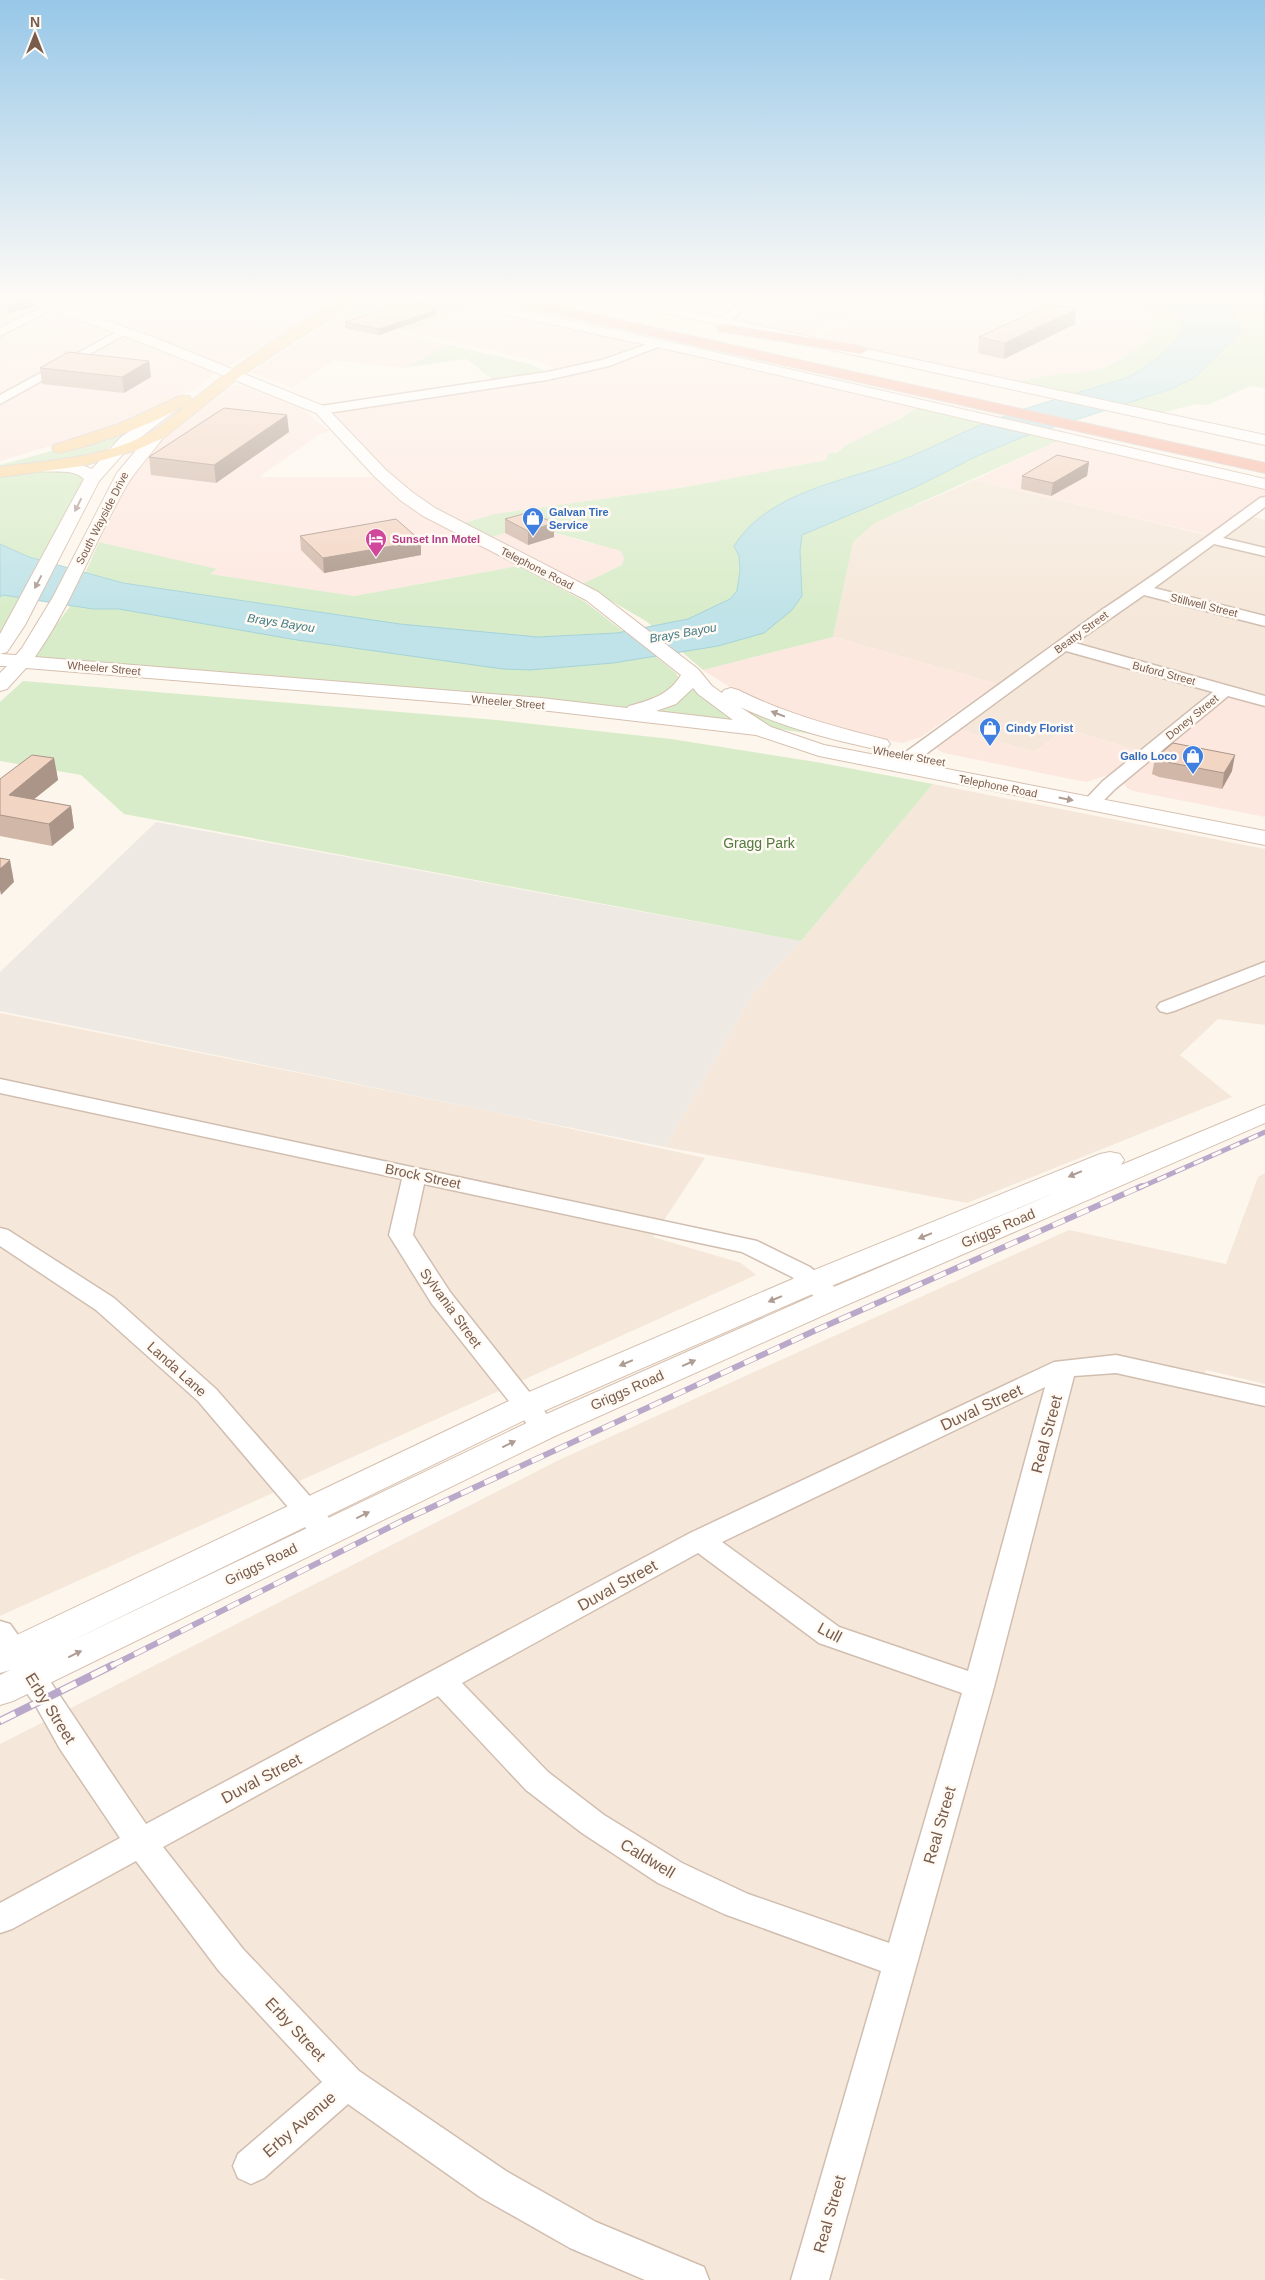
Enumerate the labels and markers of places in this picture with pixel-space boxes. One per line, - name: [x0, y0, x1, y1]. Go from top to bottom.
- shop icon: Galvan Tire Service: [521, 506, 545, 537]
- place label: Galvan Tire Service: [549, 506, 609, 531]
- hotel icon: Sunset Inn Motel: [364, 527, 388, 558]
- place label: Sunset Inn Motel: [392, 533, 480, 545]
- shop icon: Cindy Florist: [978, 716, 1002, 747]
- place label: Cindy Florist: [1006, 722, 1074, 734]
- shop icon: Gallo Loco: [1181, 744, 1205, 775]
- place label: Gallo Loco: [1120, 750, 1177, 762]

